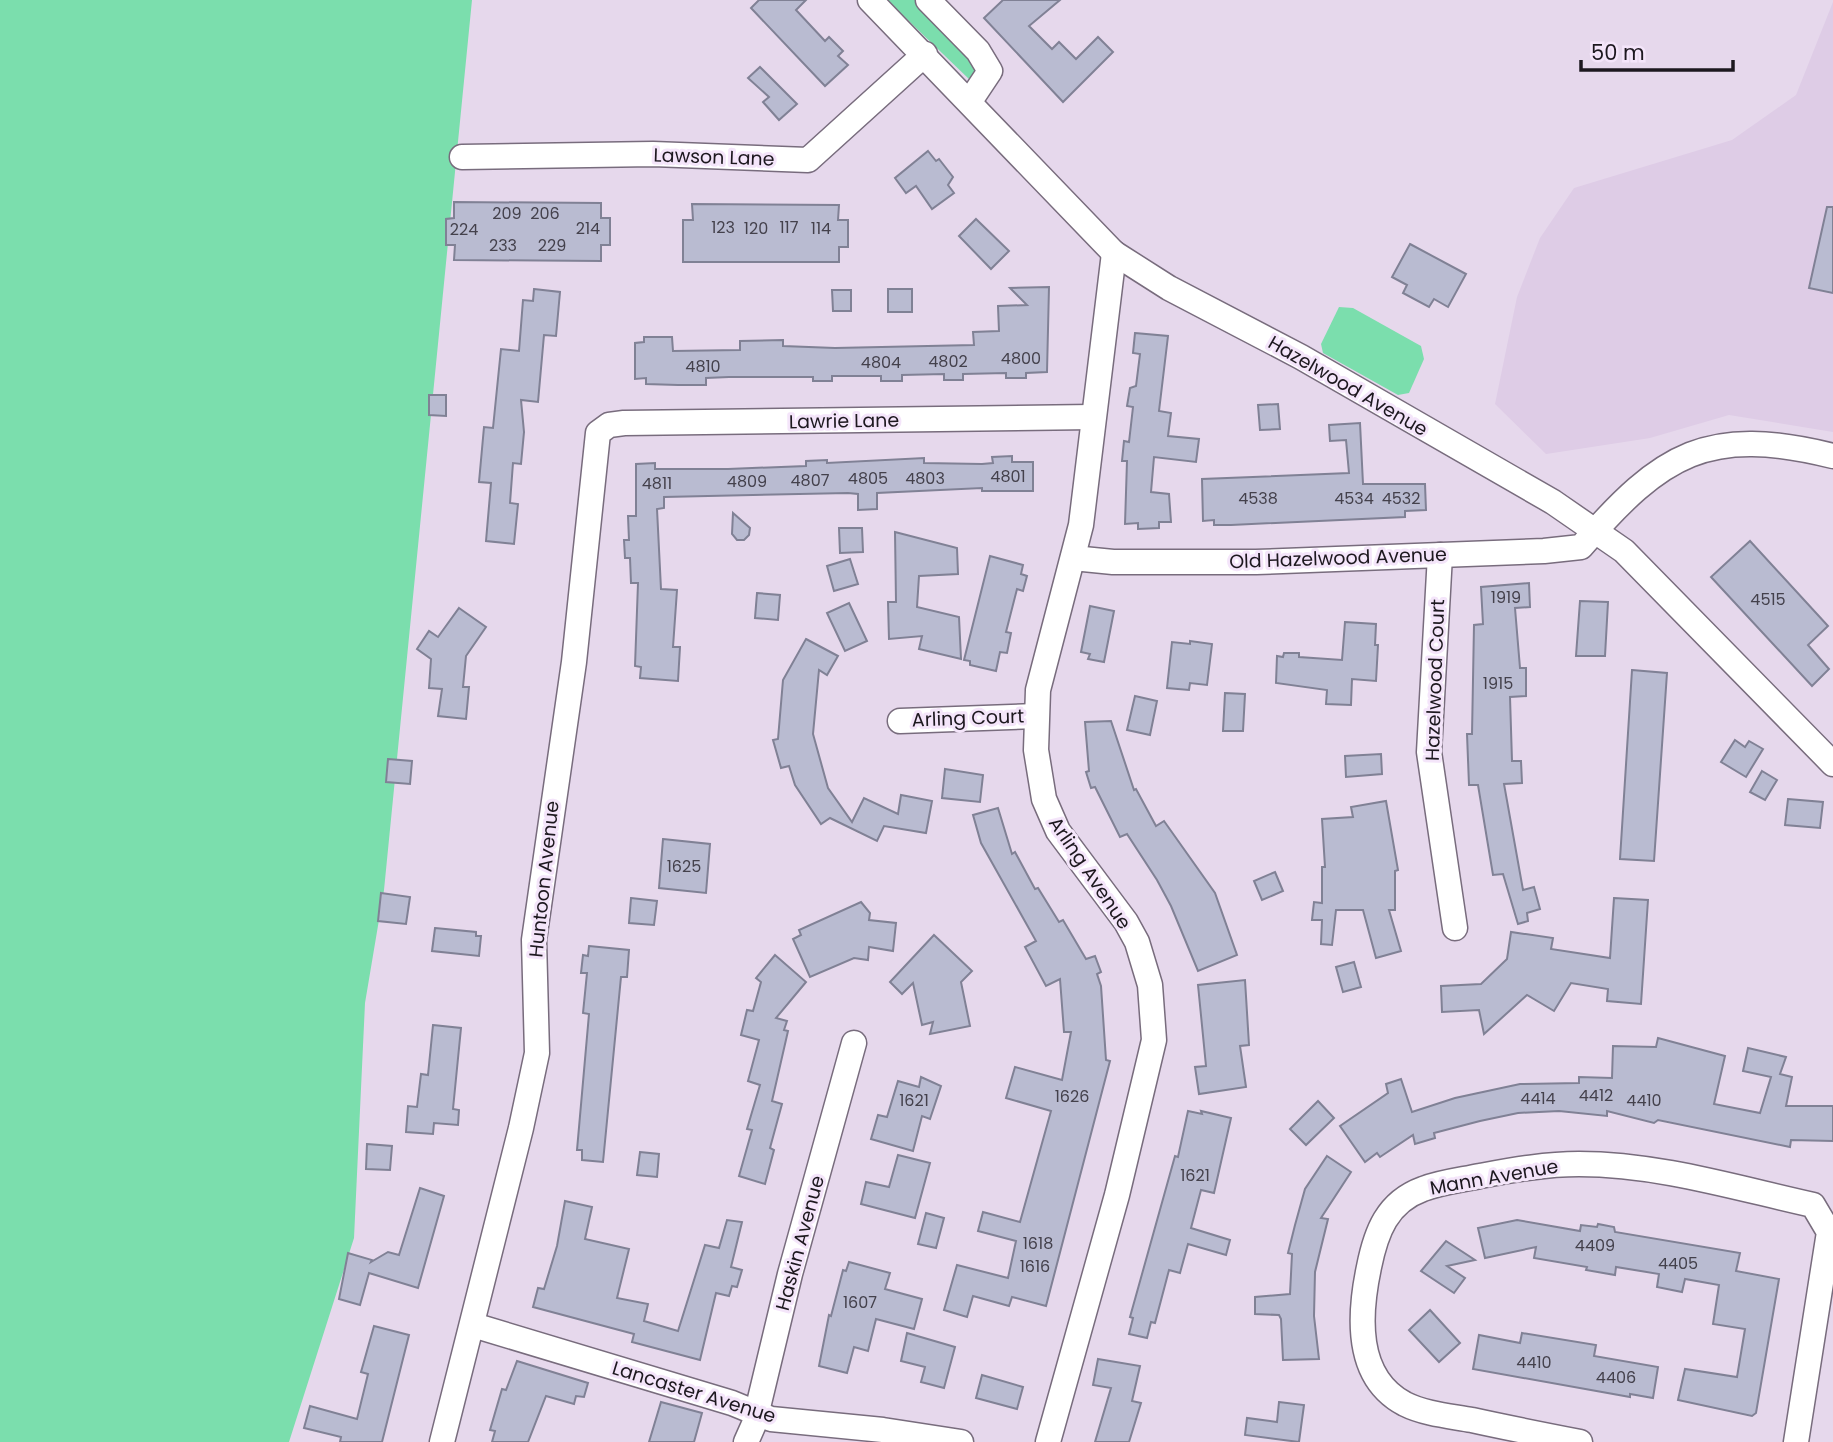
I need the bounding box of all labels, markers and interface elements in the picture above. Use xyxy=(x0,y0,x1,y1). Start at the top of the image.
scale bar xyxy=(1581,28,1733,72)
text: 50 m xyxy=(1591,38,1645,67)
street label: Lawson Lane xyxy=(653,141,775,173)
house number: 209 xyxy=(492,202,522,225)
house number: 206 xyxy=(530,202,560,225)
house number: 123 xyxy=(711,216,735,239)
house number: 117 xyxy=(780,216,799,239)
house number: 214 xyxy=(576,217,600,240)
house number: 120 xyxy=(744,217,768,240)
house number: 114 xyxy=(811,217,831,240)
house number: 224 xyxy=(450,218,478,241)
house number: 233 xyxy=(489,234,517,257)
house number: 229 xyxy=(538,234,566,257)
street label: Hazelwood Avenue xyxy=(1263,329,1433,443)
house number: 4800 xyxy=(1001,347,1041,370)
house number: 4802 xyxy=(928,350,968,373)
house number: 4804 xyxy=(861,351,901,374)
house number: 4810 xyxy=(685,355,721,378)
street label: Lawrie Lane xyxy=(789,407,899,435)
house number: 4801 xyxy=(990,465,1026,488)
house number: 4805 xyxy=(848,467,888,490)
house number: 4803 xyxy=(905,467,945,490)
house number: 4807 xyxy=(791,469,830,492)
house number: 4809 xyxy=(727,470,767,493)
house number: 4811 xyxy=(642,472,672,495)
house number: 4538 xyxy=(1238,487,1278,510)
house number: 4534 xyxy=(1334,487,1374,510)
house number: 4532 xyxy=(1382,487,1420,510)
street label: Old Hazelwood Avenue xyxy=(1229,541,1447,575)
house number: 1919 xyxy=(1491,586,1521,609)
house number: 4515 xyxy=(1750,588,1786,611)
street label: Hazelwood Court xyxy=(1419,599,1451,761)
house number: 1915 xyxy=(1483,672,1513,695)
street label: Arling Court xyxy=(911,703,1025,733)
street label: Huntoon Avenue xyxy=(522,799,566,959)
street label: Arling Avenue xyxy=(1042,811,1138,935)
house number: 1625 xyxy=(667,855,701,878)
house number: 4412 xyxy=(1579,1084,1613,1107)
house number: 1626 xyxy=(1055,1085,1089,1108)
house number: 4414 xyxy=(1520,1087,1556,1110)
house number: 1621 xyxy=(899,1089,929,1112)
house number: 4410 xyxy=(1626,1089,1662,1112)
street label: Mann Avenue xyxy=(1428,1152,1560,1202)
house number: 1621 xyxy=(1180,1164,1210,1187)
street label: Haskin Avenue xyxy=(769,1172,831,1314)
house number: 1618 xyxy=(1023,1232,1053,1255)
house number: 4409 xyxy=(1575,1234,1615,1257)
house number: 4405 xyxy=(1658,1252,1698,1275)
house number: 1616 xyxy=(1020,1255,1050,1278)
house number: 1607 xyxy=(843,1291,877,1314)
house number: 4410 xyxy=(1516,1351,1552,1374)
street label: Lancaster Avenue xyxy=(609,1354,779,1430)
house number: 4406 xyxy=(1596,1366,1636,1389)

